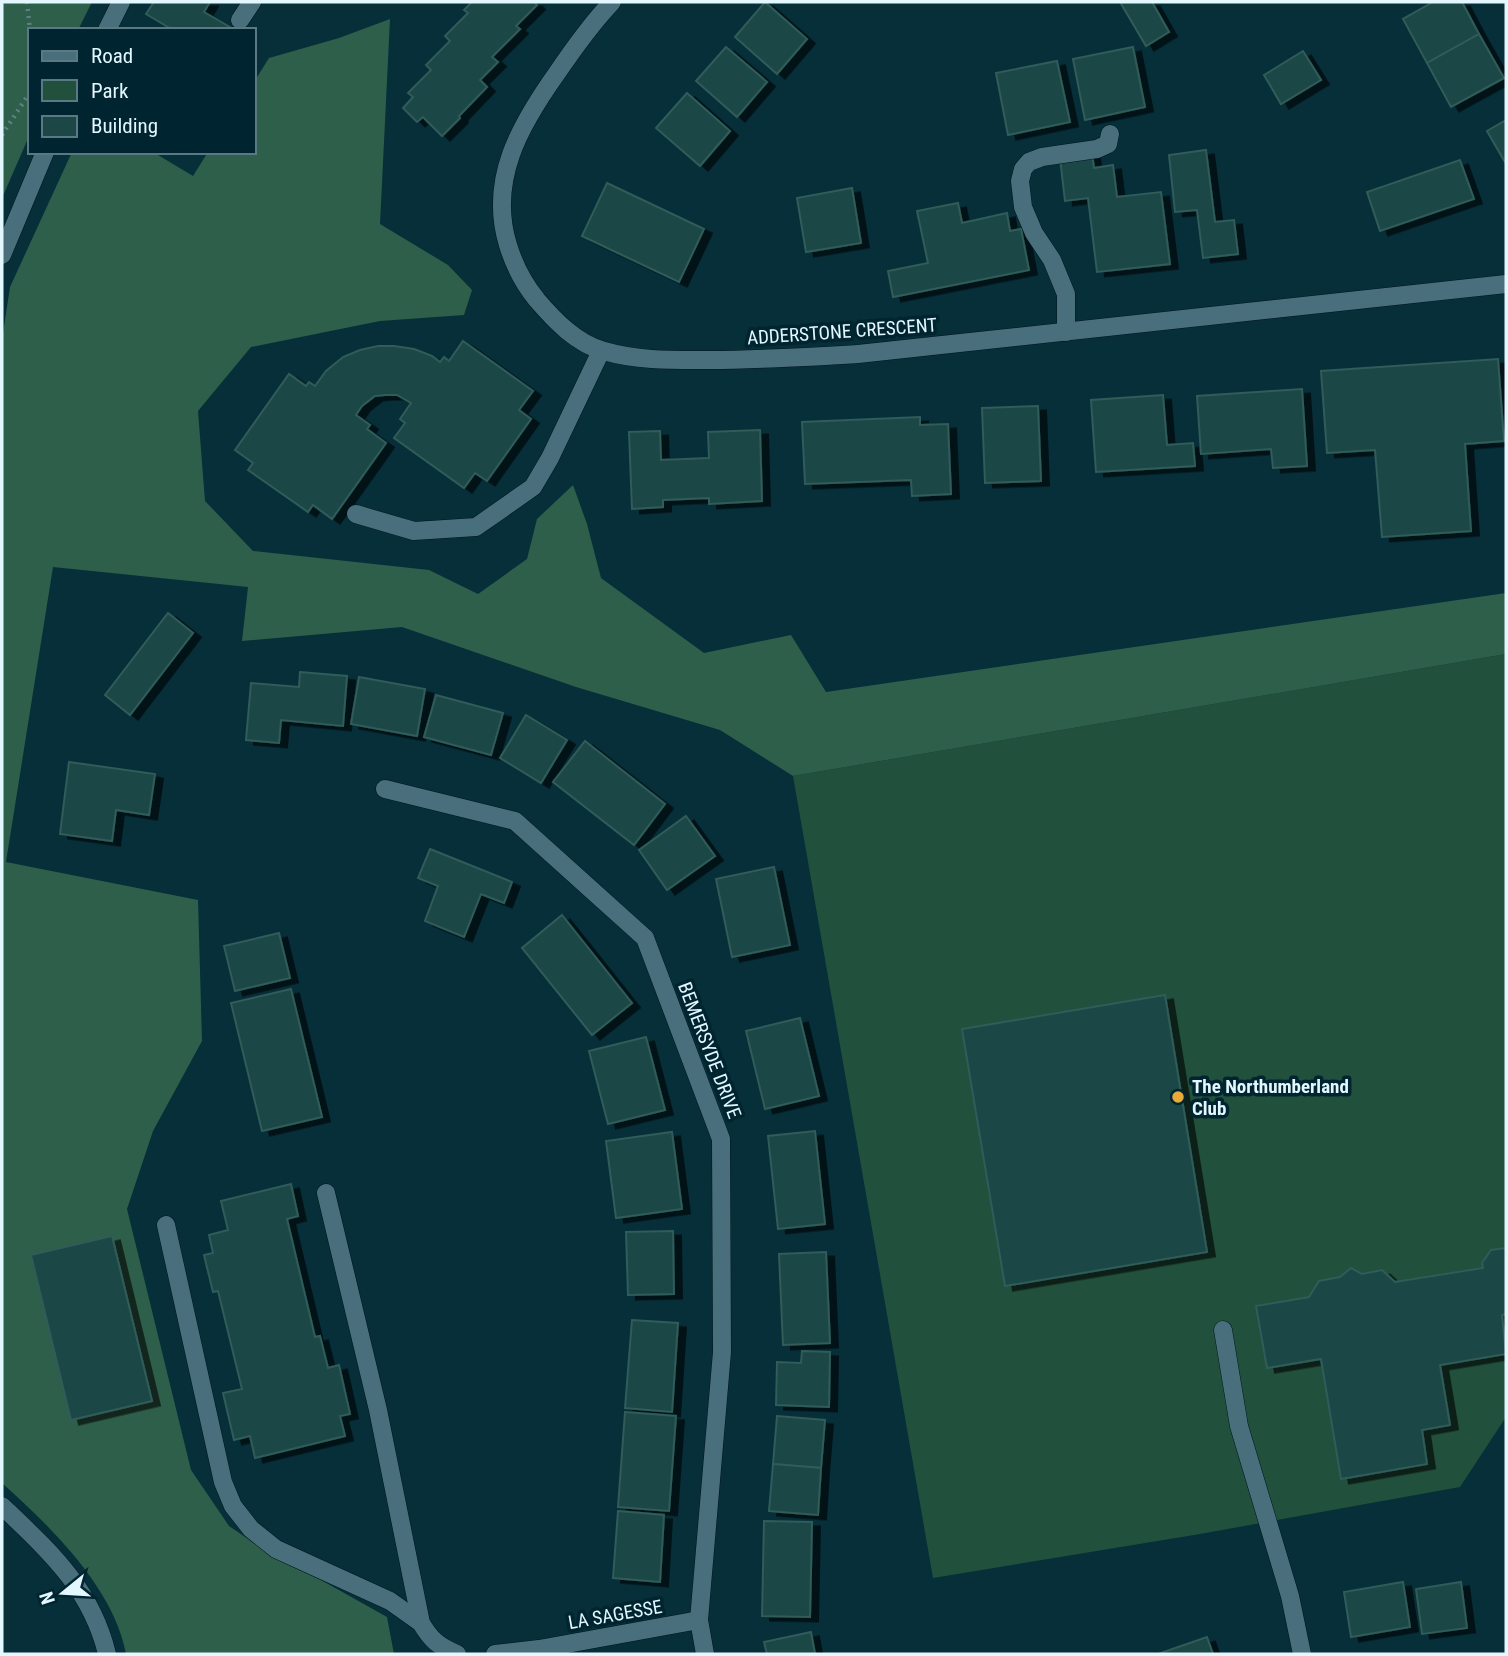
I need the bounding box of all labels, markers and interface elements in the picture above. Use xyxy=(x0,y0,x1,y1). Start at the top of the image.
legend xyxy=(28,28,256,154)
text: Road xyxy=(91,44,133,68)
text: Park xyxy=(91,79,129,103)
text: Building xyxy=(91,114,158,138)
street label: ADDERSTONE CRESCENT xyxy=(746,313,938,350)
street label: BEMERSYDE DRIVE xyxy=(673,979,746,1121)
place label: The Northumberland Club xyxy=(1192,1075,1349,1120)
marker: The Northumberland Club xyxy=(1170,1089,1186,1105)
north arrow xyxy=(28,1558,98,1628)
text: N xyxy=(35,1589,60,1607)
street label: LA SAGESSE xyxy=(566,1595,664,1634)

